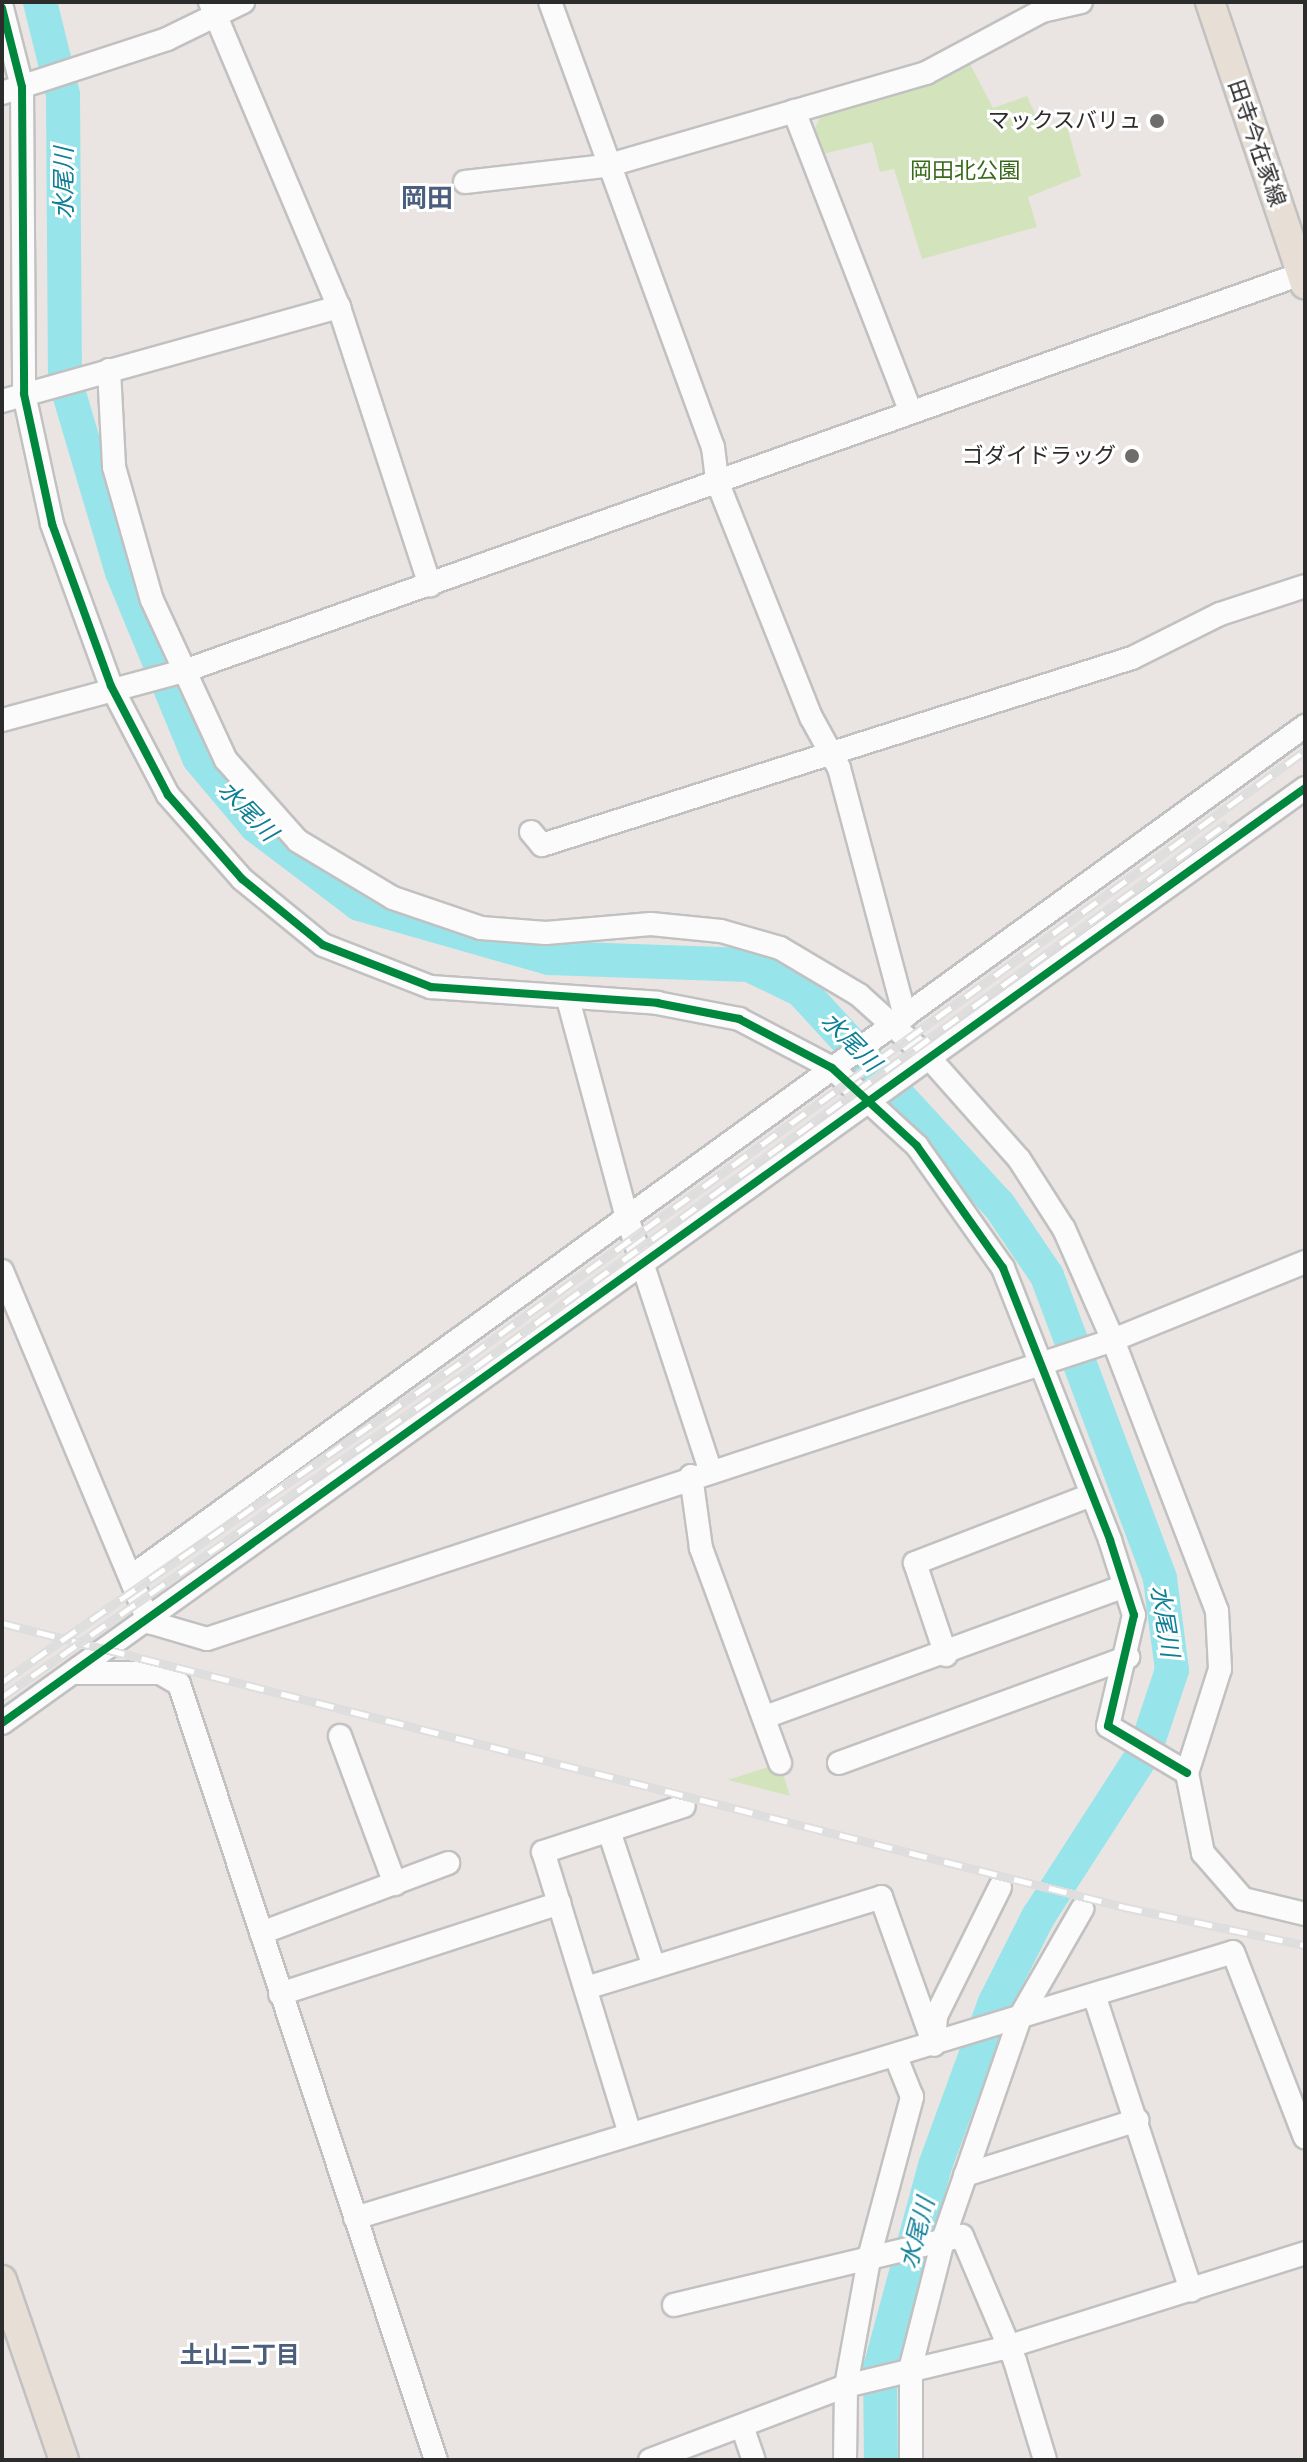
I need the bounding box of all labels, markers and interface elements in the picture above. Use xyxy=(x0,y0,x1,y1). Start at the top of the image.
street label: 田寺今在家線 xyxy=(1223,76,1291,210)
place label: マックスバリュ xyxy=(987,108,1141,134)
marker: マックスバリュ xyxy=(1148,112,1166,130)
water label: 水尾川 xyxy=(50,147,78,219)
park label: 岡田北公園 xyxy=(910,158,1020,184)
district label: 岡田 xyxy=(401,182,453,214)
place label: ゴダイドラッグ xyxy=(962,443,1116,469)
marker: ゴダイドラッグ xyxy=(1123,447,1141,465)
water label: 水尾川 xyxy=(213,775,283,847)
water label: 水尾川 xyxy=(815,1006,887,1078)
water label: 水尾川 xyxy=(1145,1583,1185,1659)
water label: 水尾川 xyxy=(894,2194,940,2272)
district label: 土山二丁目 xyxy=(180,2341,300,2369)

